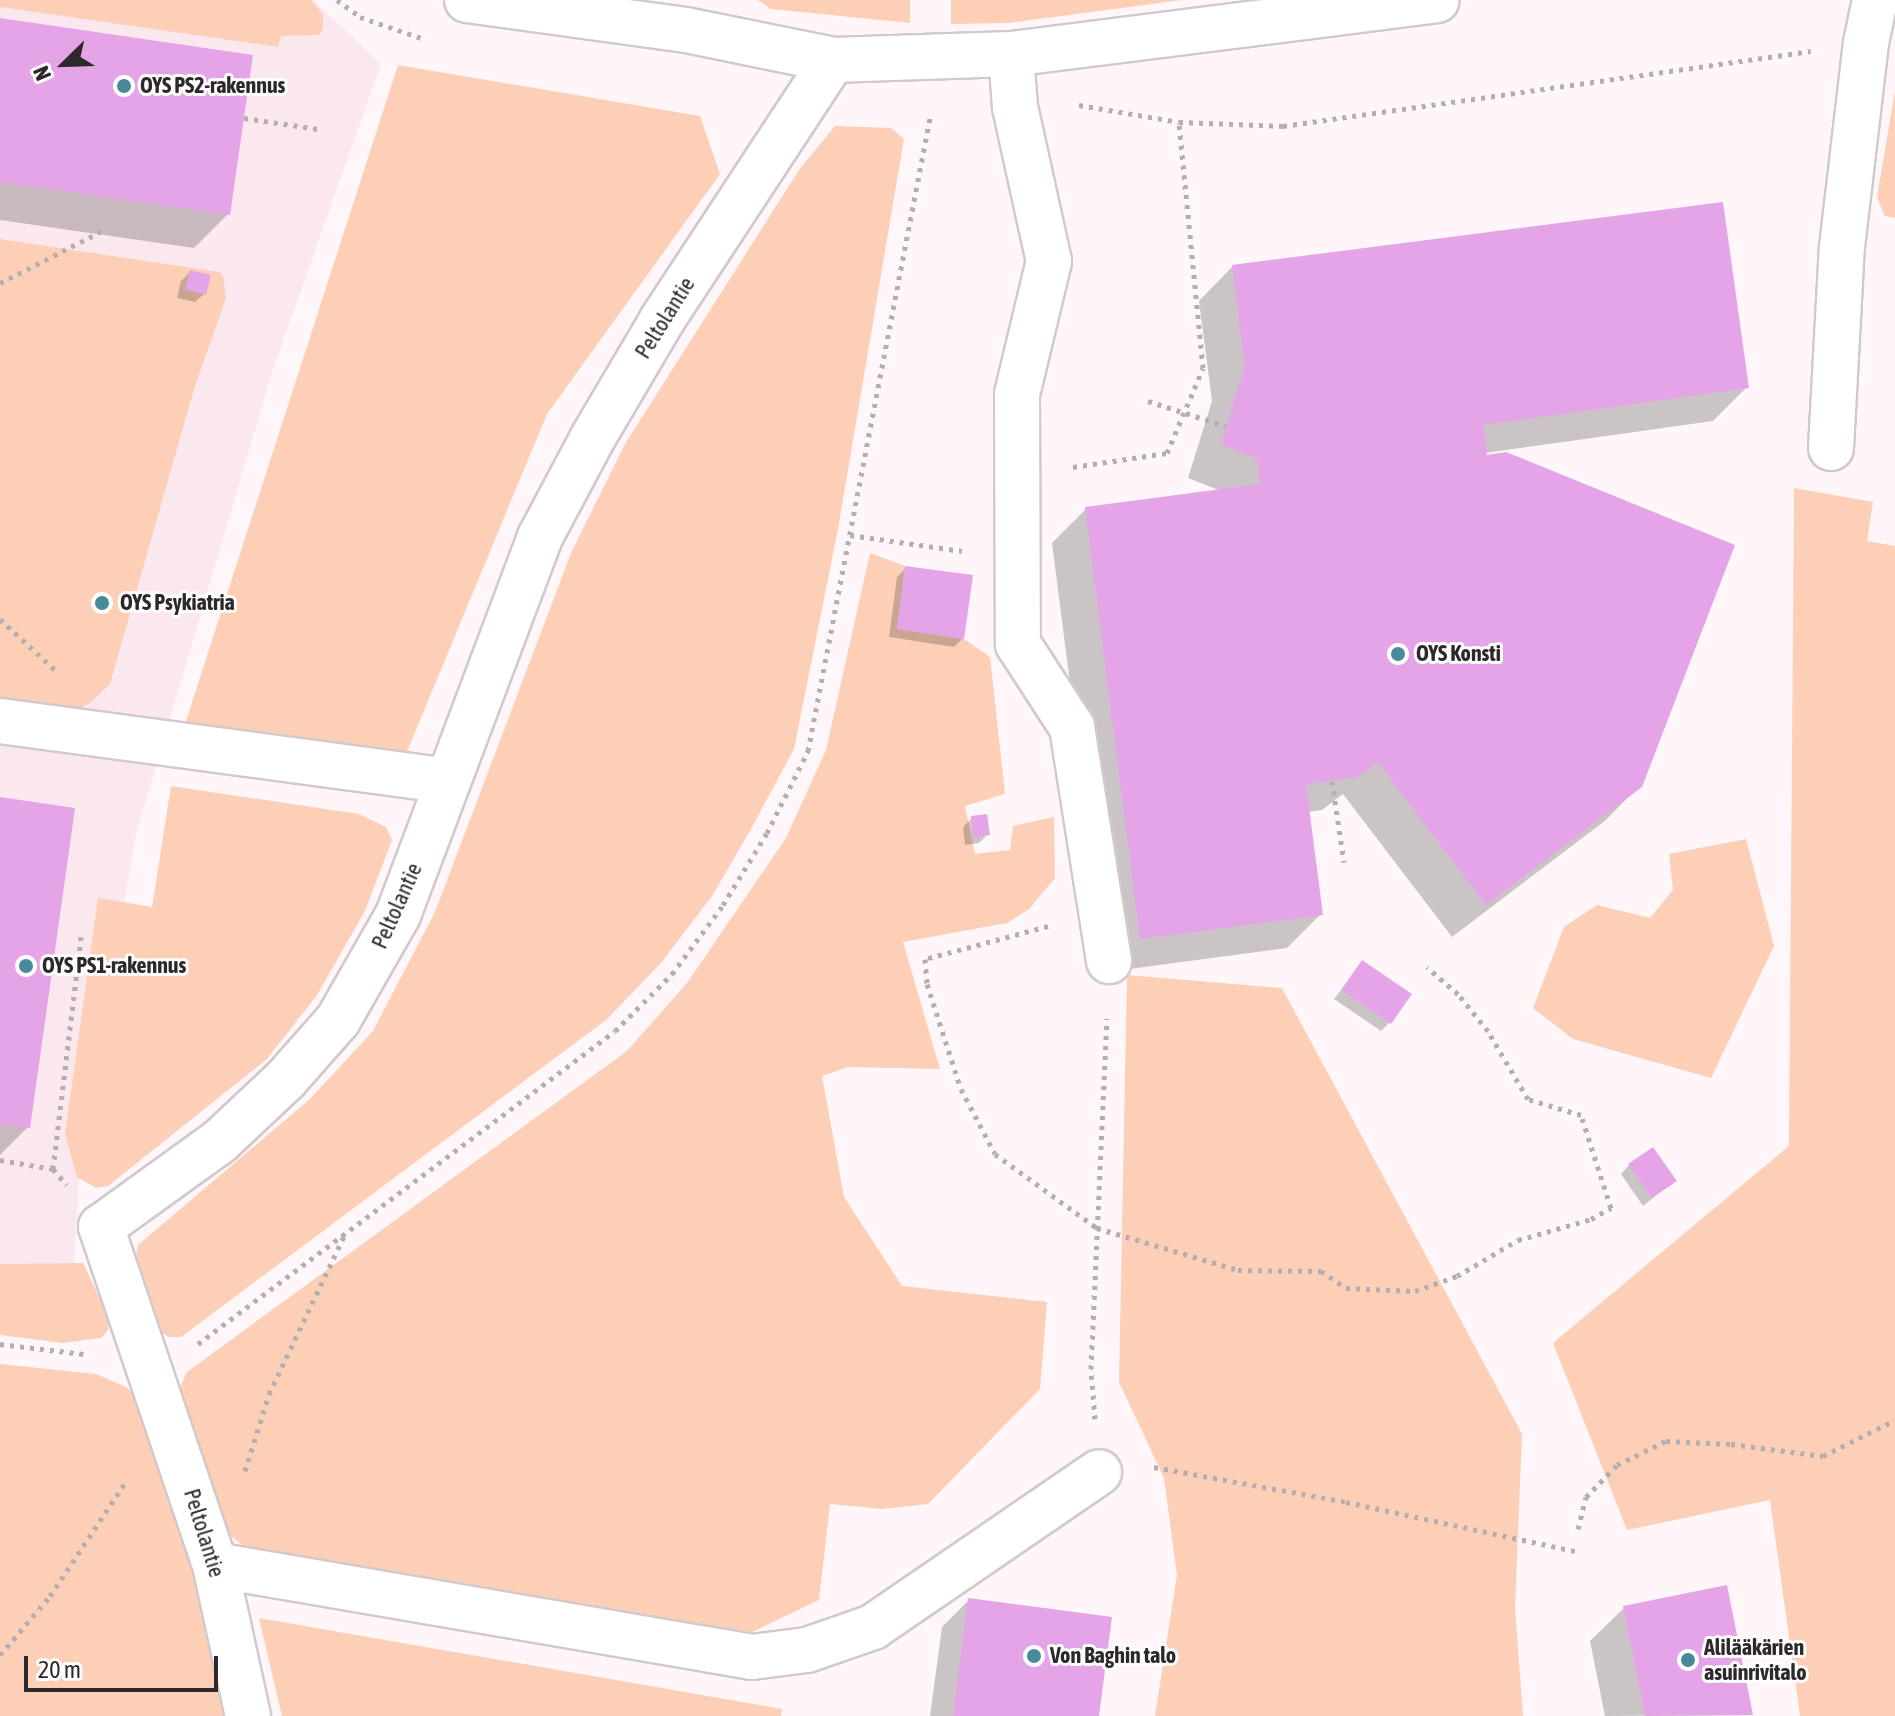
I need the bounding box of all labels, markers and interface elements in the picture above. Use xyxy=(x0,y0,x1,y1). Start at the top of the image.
north arrow xyxy=(24,24,104,104)
text: N xyxy=(27,62,56,84)
place label: OYS PS2-rakennus xyxy=(140,73,285,99)
marker: OYS PS2-rakennus xyxy=(115,77,133,95)
street label: Peltolantie xyxy=(630,272,700,364)
place label: OYS Psykiatria xyxy=(120,590,235,616)
marker: OYS Psykiatria xyxy=(91,592,113,614)
place label: OYS Konsti xyxy=(1416,641,1501,667)
marker: OYS Konsti xyxy=(1387,643,1409,665)
street label: Peltolantie xyxy=(366,859,428,953)
place label: OYS PS1-rakennus xyxy=(42,953,186,979)
marker: OYS PS1-rakennus xyxy=(17,957,35,975)
street label: Peltolantie xyxy=(178,1486,230,1580)
place label: Alilääkärien asuinrivitalo xyxy=(1704,1634,1807,1686)
scale bar xyxy=(28,1640,222,1690)
place label: Von Baghin talo xyxy=(1050,1643,1176,1669)
marker: Von Baghin talo xyxy=(1025,1647,1043,1665)
marker: Alilääkärien asuinrivitalo xyxy=(1679,1651,1697,1669)
text: 20 m xyxy=(38,1656,81,1683)

